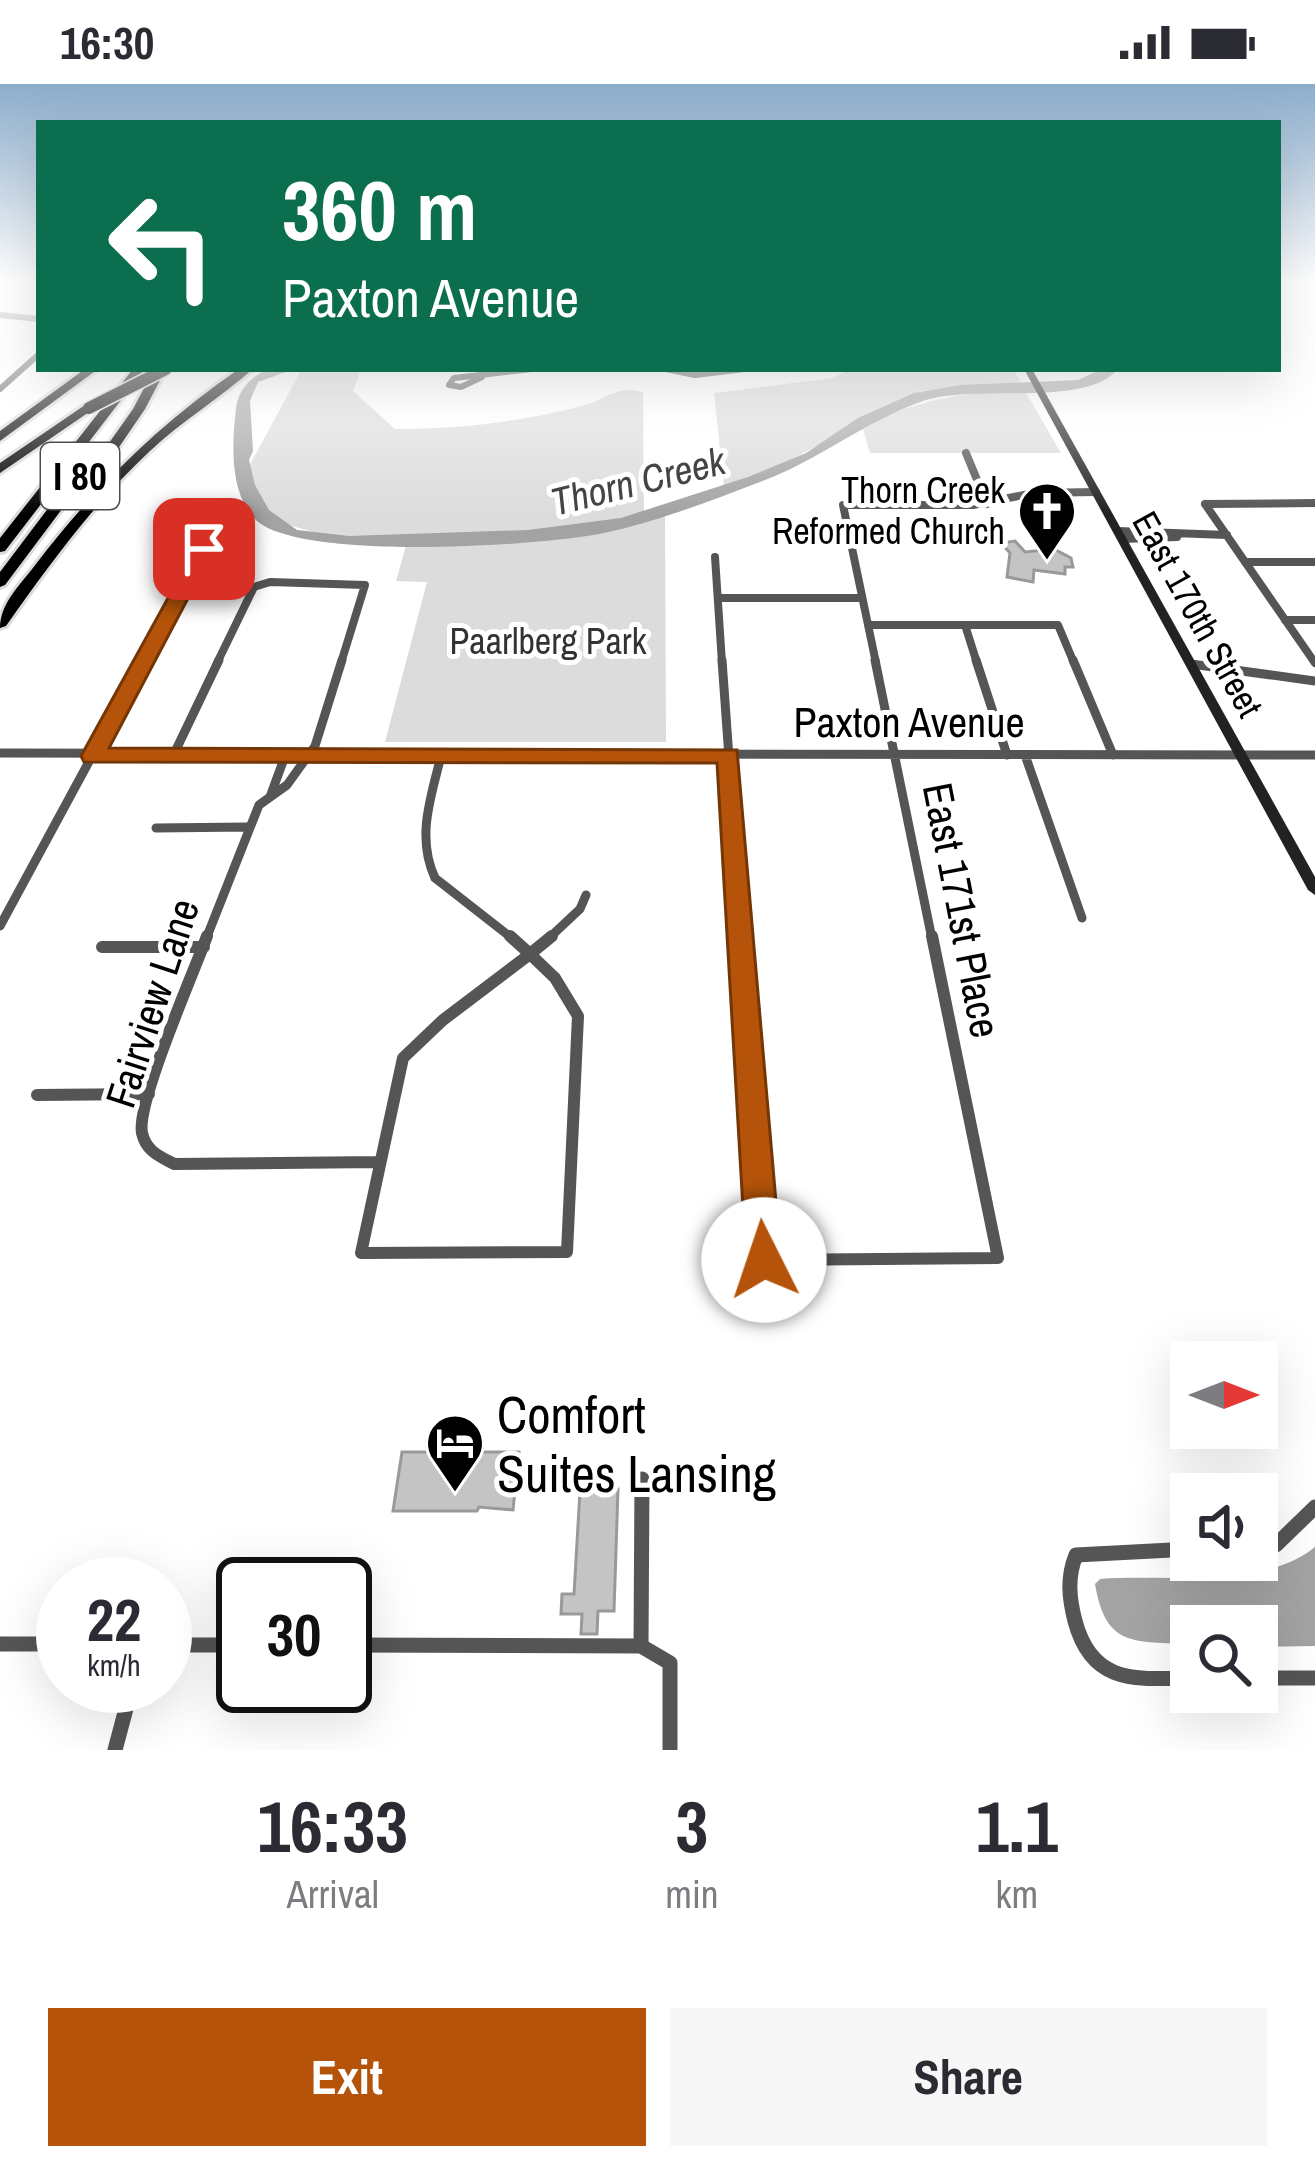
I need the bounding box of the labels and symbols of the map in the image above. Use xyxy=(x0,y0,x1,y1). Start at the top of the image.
water label: Thorn Creek xyxy=(545,434,731,528)
road number: I 80 xyxy=(41,443,119,509)
place label: Thorn Creek Reformed Church xyxy=(772,466,1005,555)
church icon: Thorn Creek Reformed Church xyxy=(1016,480,1078,562)
pin xyxy=(153,498,255,600)
street label: East 170th Street xyxy=(1122,503,1274,725)
park label: Paarlberg Park xyxy=(450,617,647,665)
street label: Paxton Avenue xyxy=(793,694,1025,750)
street label: East 171st Place xyxy=(910,778,1014,1042)
street label: Fairview Lane xyxy=(92,891,212,1115)
position arrow xyxy=(701,1197,827,1323)
north arrow xyxy=(1170,1341,1278,1449)
place label: Comfort Suites Lansing xyxy=(497,1380,776,1508)
hotel icon: Comfort Suites Lansing xyxy=(424,1412,486,1494)
speed limit sign: 30 xyxy=(216,1557,372,1713)

